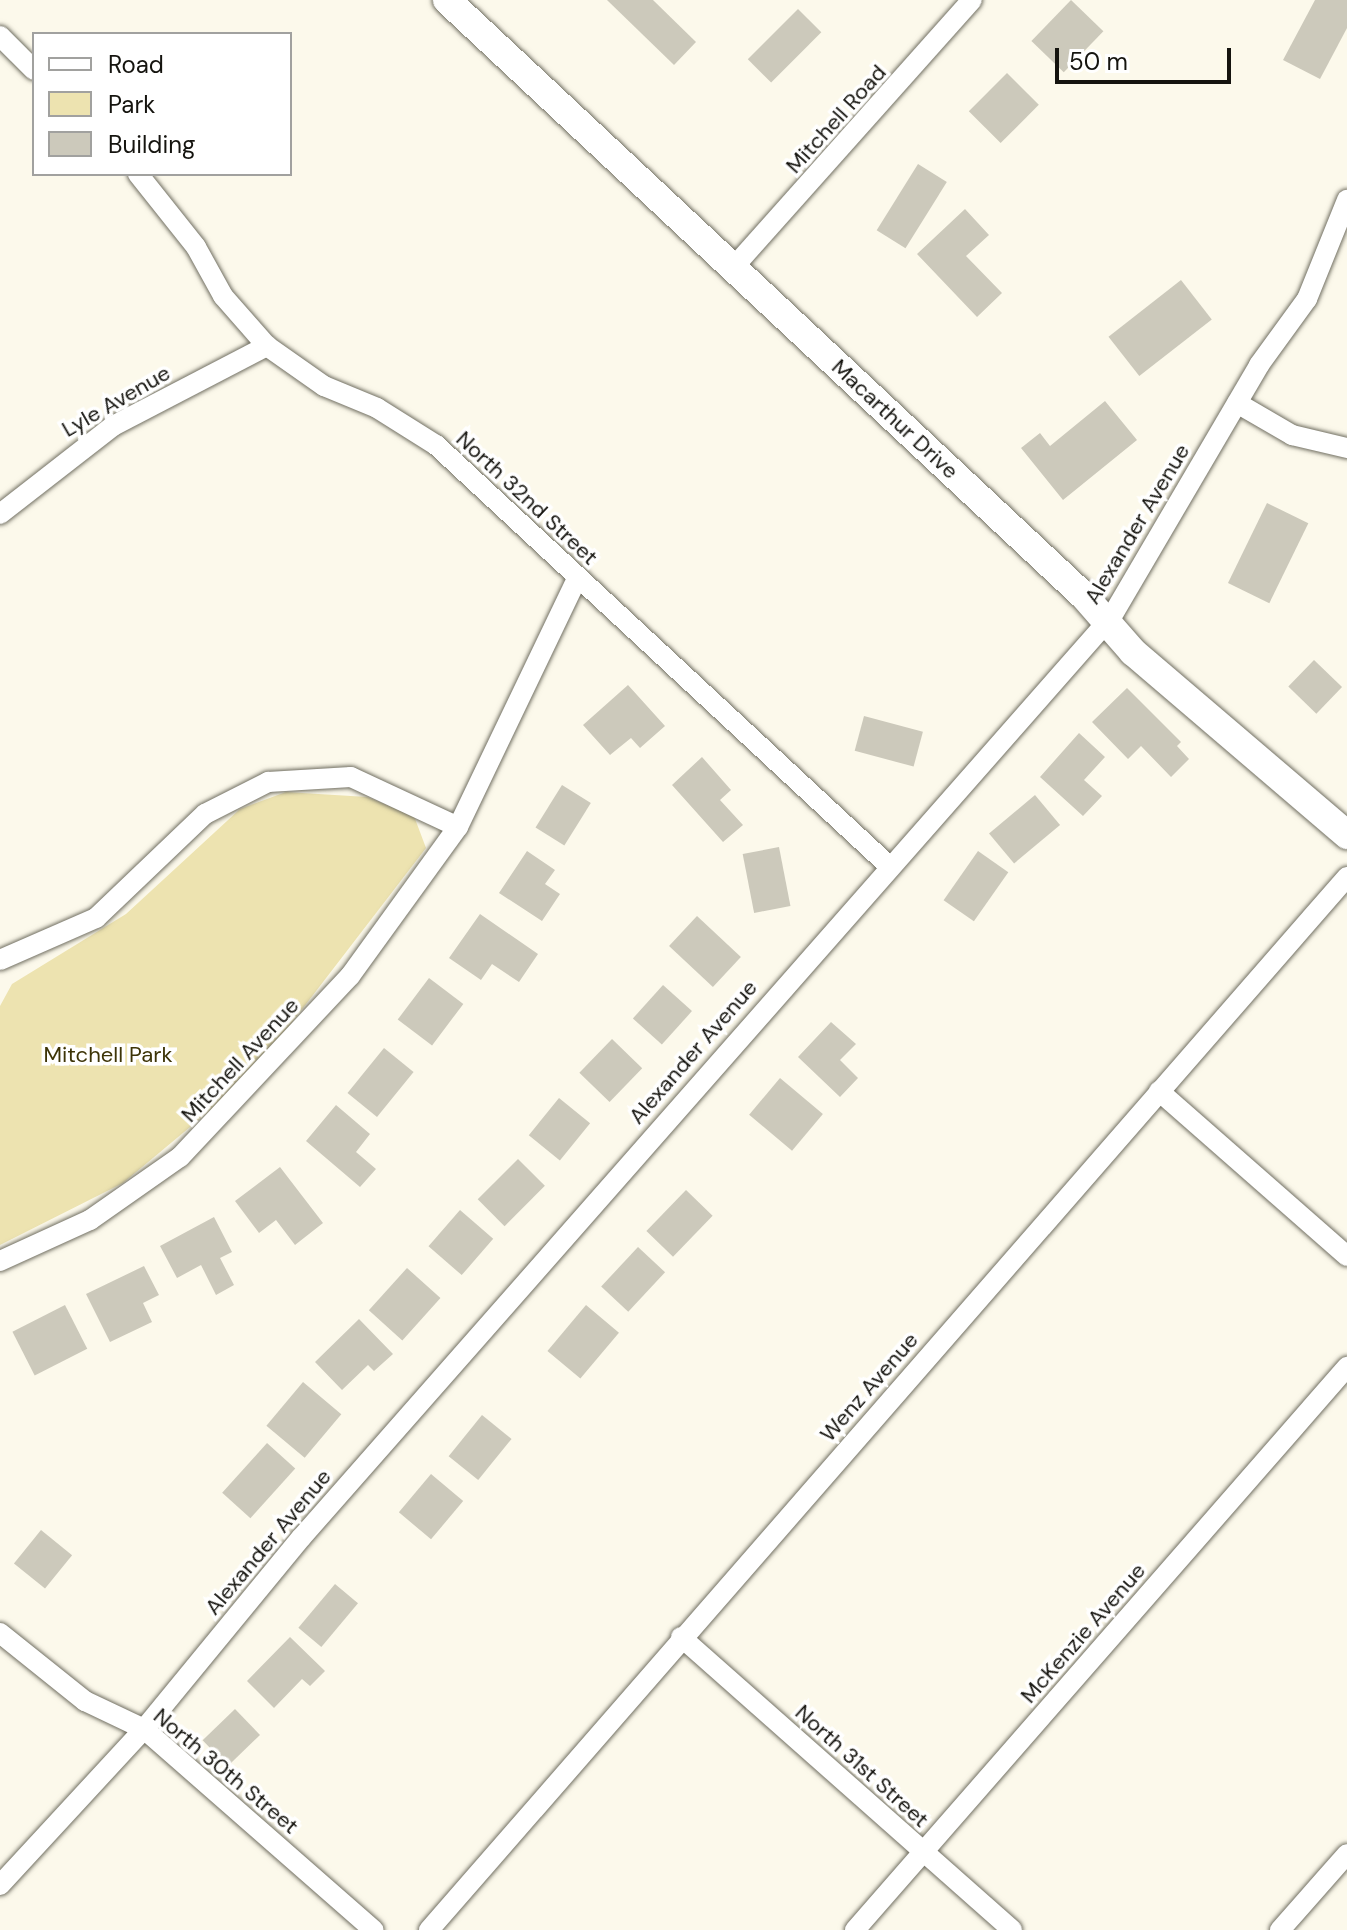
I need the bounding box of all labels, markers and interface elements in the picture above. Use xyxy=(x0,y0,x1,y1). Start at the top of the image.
legend xyxy=(32,32,292,176)
scale bar xyxy=(1059,32,1235,82)
text: 50 m xyxy=(1069,46,1128,77)
text: Road xyxy=(108,49,164,80)
street label: Mitchell Road xyxy=(780,59,892,179)
text: Park xyxy=(108,89,155,120)
text: Building xyxy=(108,129,195,160)
street label: Macarthur Drive xyxy=(826,354,964,484)
street label: Lyle Avenue xyxy=(57,359,175,443)
street label: North 32nd Street xyxy=(451,426,603,570)
street label: Alexander Avenue xyxy=(1079,439,1195,609)
street label: Alexander Avenue xyxy=(623,975,763,1129)
street label: Mitchell Avenue xyxy=(176,992,304,1128)
park label: Mitchell Park xyxy=(44,1042,172,1068)
street label: Wenz Avenue xyxy=(814,1327,924,1447)
street label: Alexander Avenue xyxy=(199,1464,337,1620)
street label: McKenzie Avenue xyxy=(1015,1558,1151,1708)
street label: North 31st Street xyxy=(790,1699,934,1833)
street label: North 30th Street xyxy=(148,1703,304,1839)

